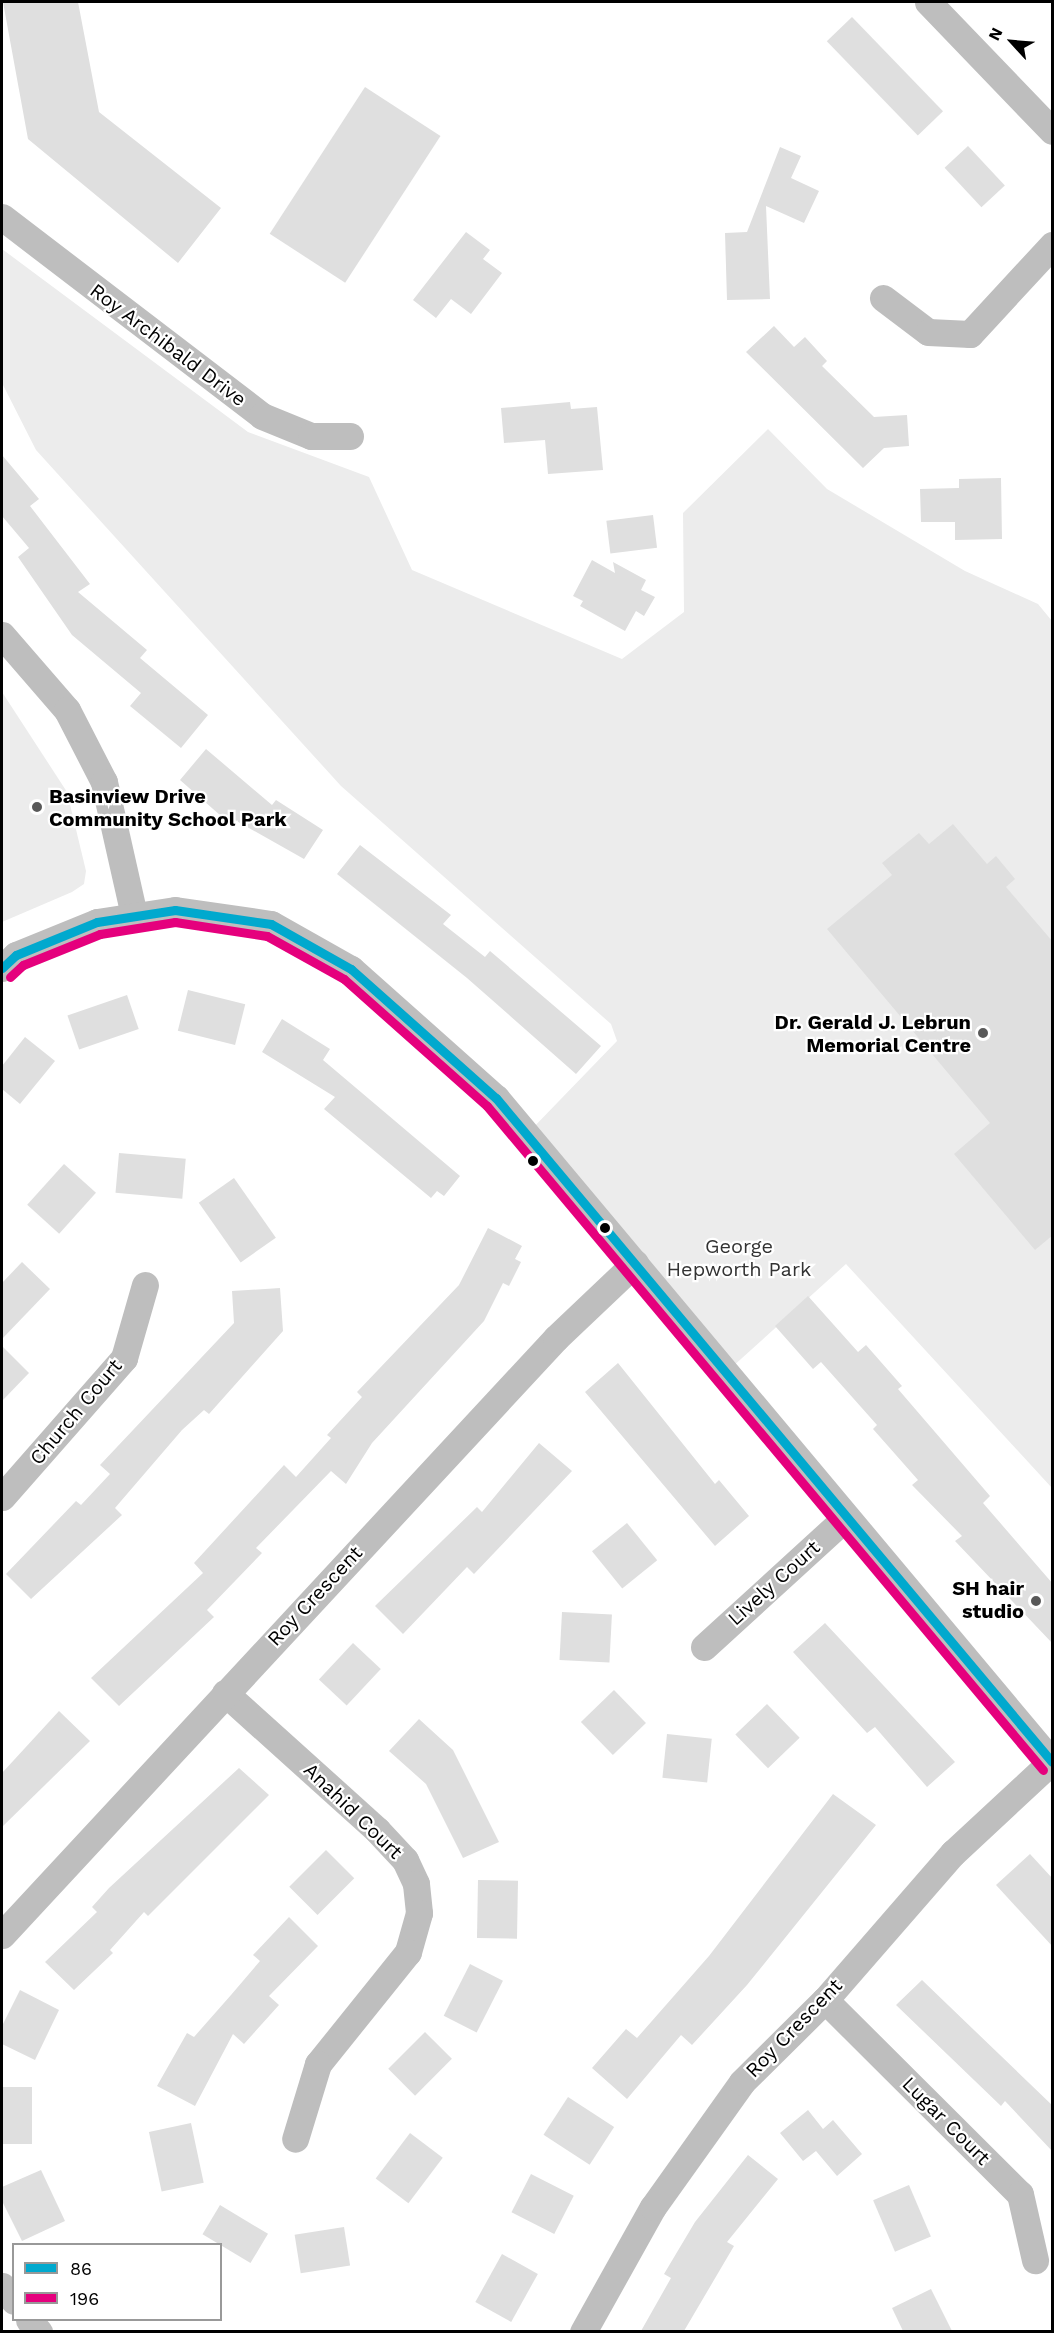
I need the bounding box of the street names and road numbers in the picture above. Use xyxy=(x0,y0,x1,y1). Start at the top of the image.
street label: Roy Archibald Drive xyxy=(85,278,251,412)
street label: Church Court xyxy=(25,1354,127,1470)
street label: Lively Court xyxy=(723,1535,825,1631)
street label: Roy Crescent xyxy=(262,1541,368,1651)
street label: Anahid Court xyxy=(299,1758,407,1864)
street label: Roy Crescent xyxy=(741,1973,847,2083)
street label: Lugar Court xyxy=(897,2072,995,2170)

